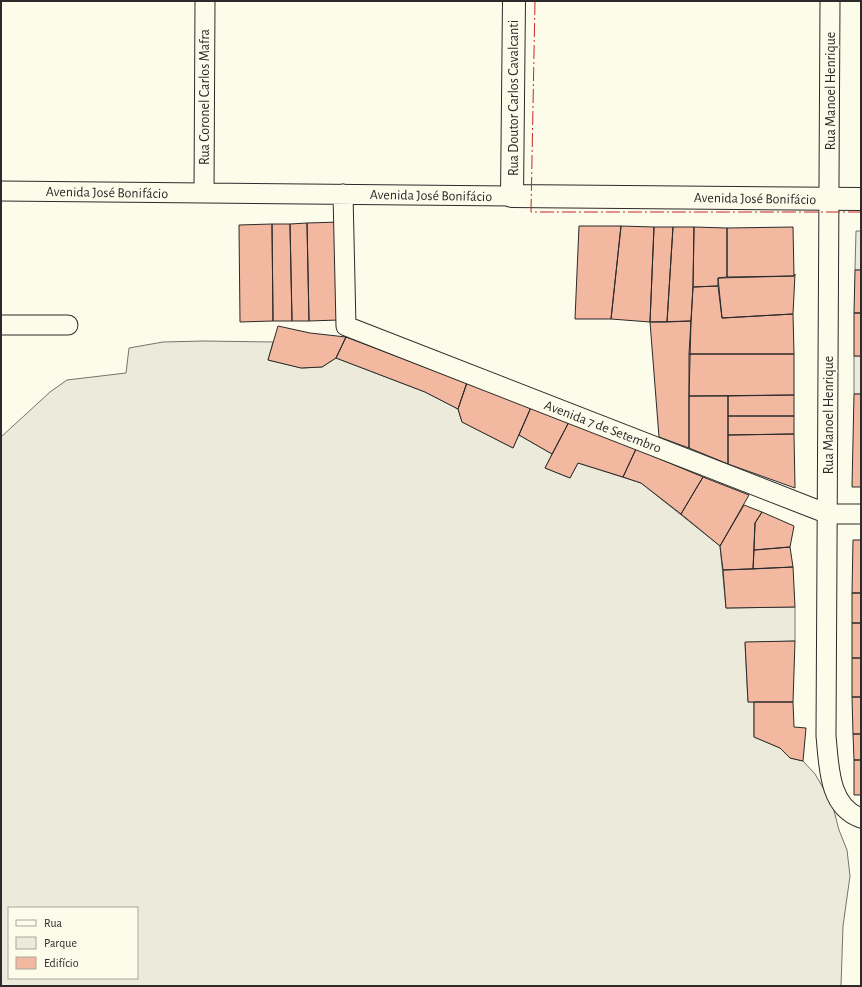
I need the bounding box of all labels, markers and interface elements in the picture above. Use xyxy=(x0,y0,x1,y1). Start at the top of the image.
street label: Rua Doutor Carlos Cavalcanti xyxy=(507,20,521,176)
street label: Rua Coronel Carlos Mafra xyxy=(198,28,212,165)
street label: Rua Manoel Henrique xyxy=(824,32,838,150)
street label: Avenida José Bonifácio xyxy=(46,185,168,201)
street label: Avenida José Bonifácio xyxy=(370,188,492,204)
street label: Avenida José Bonifácio xyxy=(694,191,816,207)
street label: Rua Manoel Henrique xyxy=(822,356,836,474)
street label: Avenida 7 de Setembro xyxy=(542,398,663,456)
legend xyxy=(8,907,138,979)
text: Rua xyxy=(44,917,63,929)
text: Parque xyxy=(44,937,77,949)
text: Edifício xyxy=(44,957,79,969)

